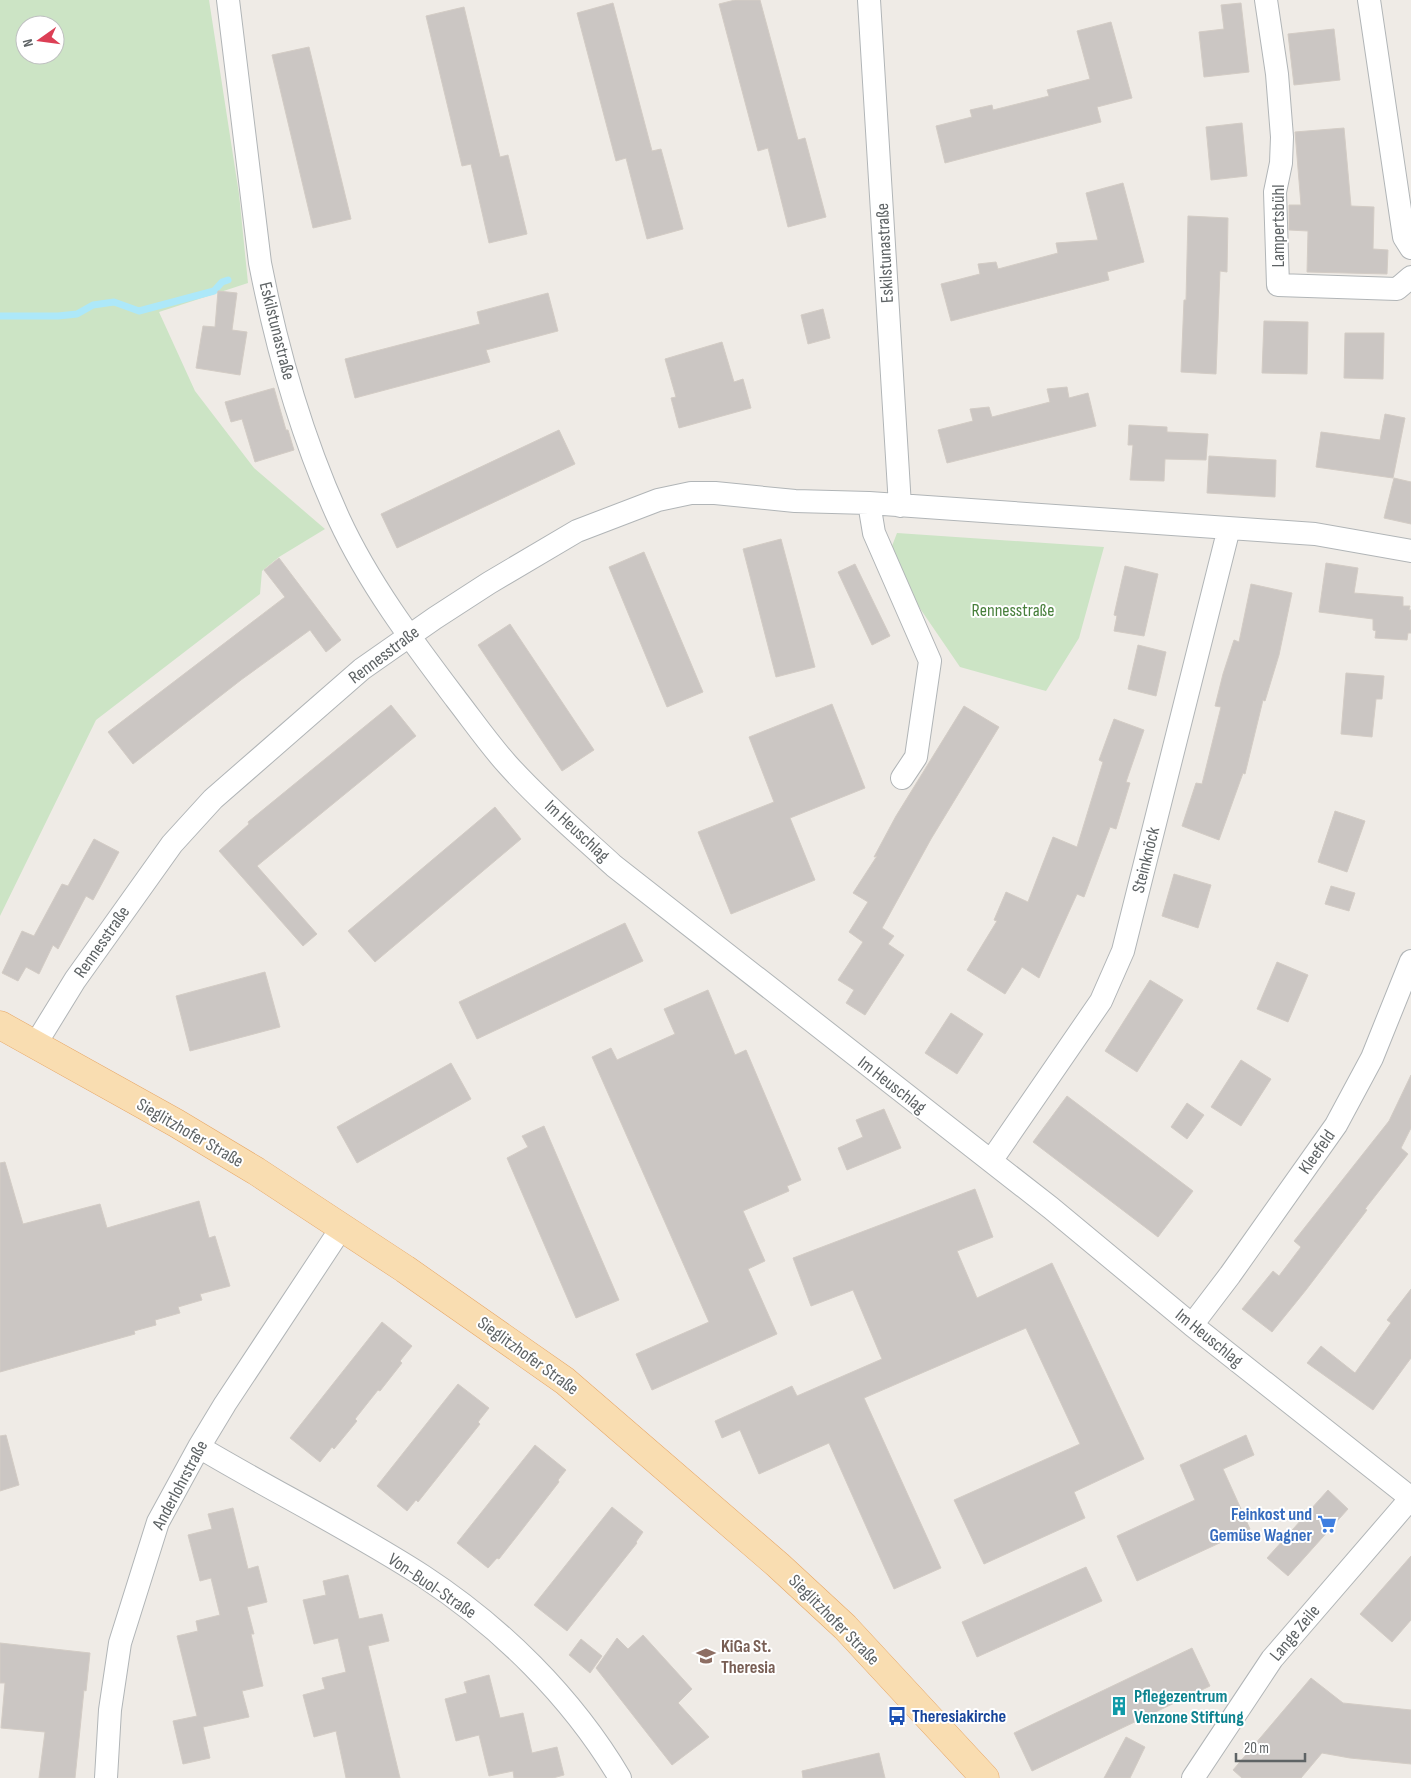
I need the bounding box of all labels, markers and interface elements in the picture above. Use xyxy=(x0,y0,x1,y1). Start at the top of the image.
north arrow xyxy=(15,15,65,65)
text: N xyxy=(19,37,37,49)
street label: Lampertsbühl xyxy=(1268,184,1289,268)
street label: Eskilstunastraße xyxy=(872,202,898,304)
street label: Eskilstunastraße xyxy=(255,280,299,382)
park label: Rennesstraße xyxy=(972,600,1054,621)
street label: Rennesstraße xyxy=(345,622,423,688)
street label: Im Heuschlag xyxy=(540,796,614,866)
street label: Steinknöck xyxy=(1128,825,1164,895)
street label: Rennesstraße xyxy=(70,902,134,982)
street label: Im Heuschlag xyxy=(854,1052,930,1118)
street label: Sieglitzhofer Straße xyxy=(133,1094,247,1172)
street label: Kleefeld xyxy=(1294,1126,1340,1178)
street label: Im Heuschlag xyxy=(1171,1304,1247,1372)
street label: Sieglitzhofer Straße xyxy=(473,1312,583,1400)
street label: Anderlohrstraße xyxy=(147,1437,212,1534)
place label: Feinkost und Gemüse Wagner xyxy=(1209,1504,1312,1546)
supermarket icon: Feinkost und Gemüse Wagner xyxy=(1316,1513,1338,1535)
street label: Von-Buol-Straße xyxy=(384,1549,480,1623)
street label: Sieglitzhofer Straße xyxy=(784,1570,884,1670)
street label: Lange Zeile xyxy=(1265,1601,1325,1665)
place label: KiGa St. Theresia xyxy=(721,1636,775,1678)
school or university icon: KiGa St. Theresia xyxy=(695,1645,717,1667)
place label: Pflegezentrum Venzone Stiftung xyxy=(1134,1686,1244,1728)
building icon: Pflegezentrum Venzone Stiftung xyxy=(1108,1695,1130,1717)
bus stop icon: Theresiakirche xyxy=(886,1705,908,1727)
place label: Theresiakirche xyxy=(912,1706,1006,1727)
scale bar xyxy=(1236,1730,1305,1762)
text: 20 m xyxy=(1244,1739,1269,1758)

